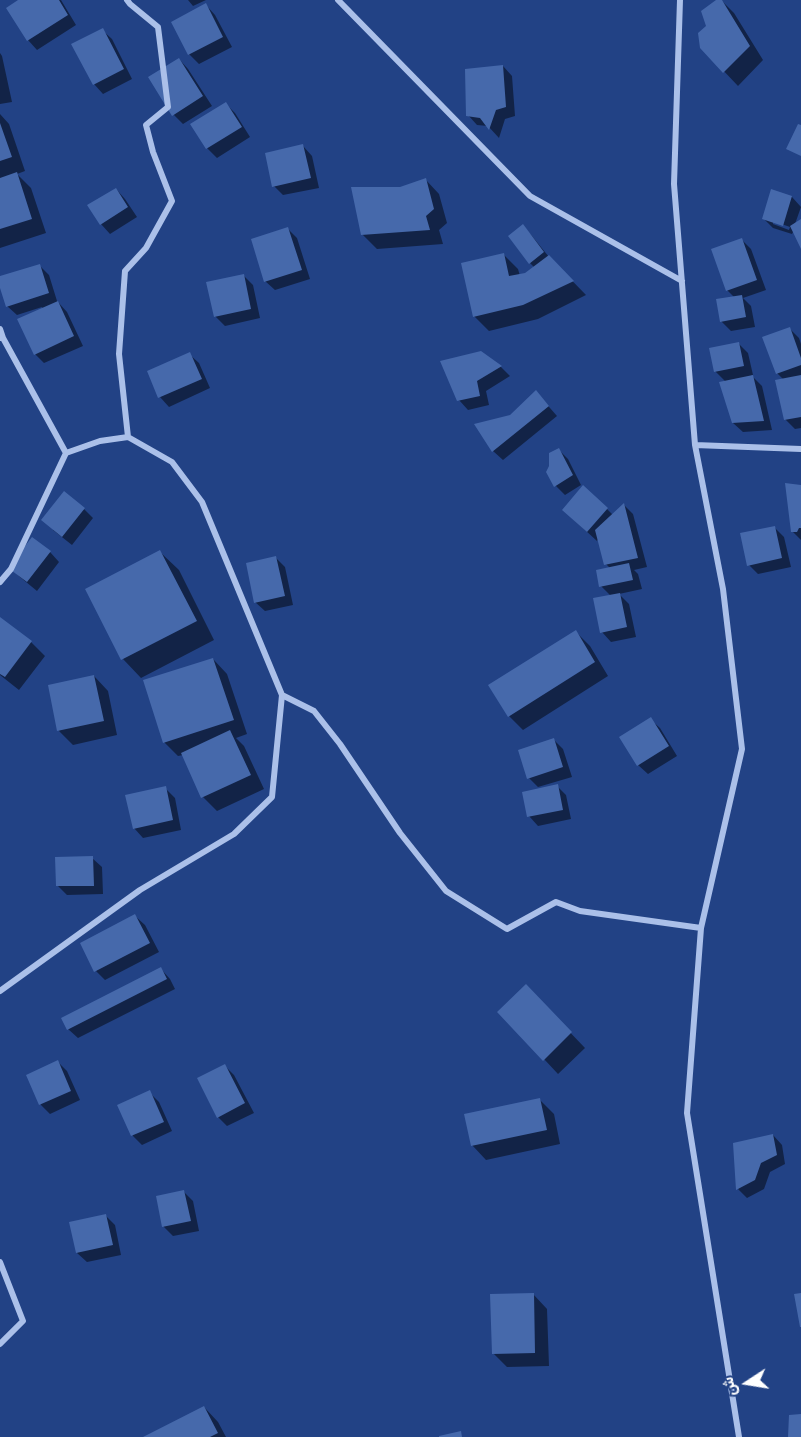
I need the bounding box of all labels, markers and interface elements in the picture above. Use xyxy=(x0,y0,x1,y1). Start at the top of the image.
north arrow xyxy=(717,1353,777,1413)
text: ش xyxy=(717,1375,742,1398)

